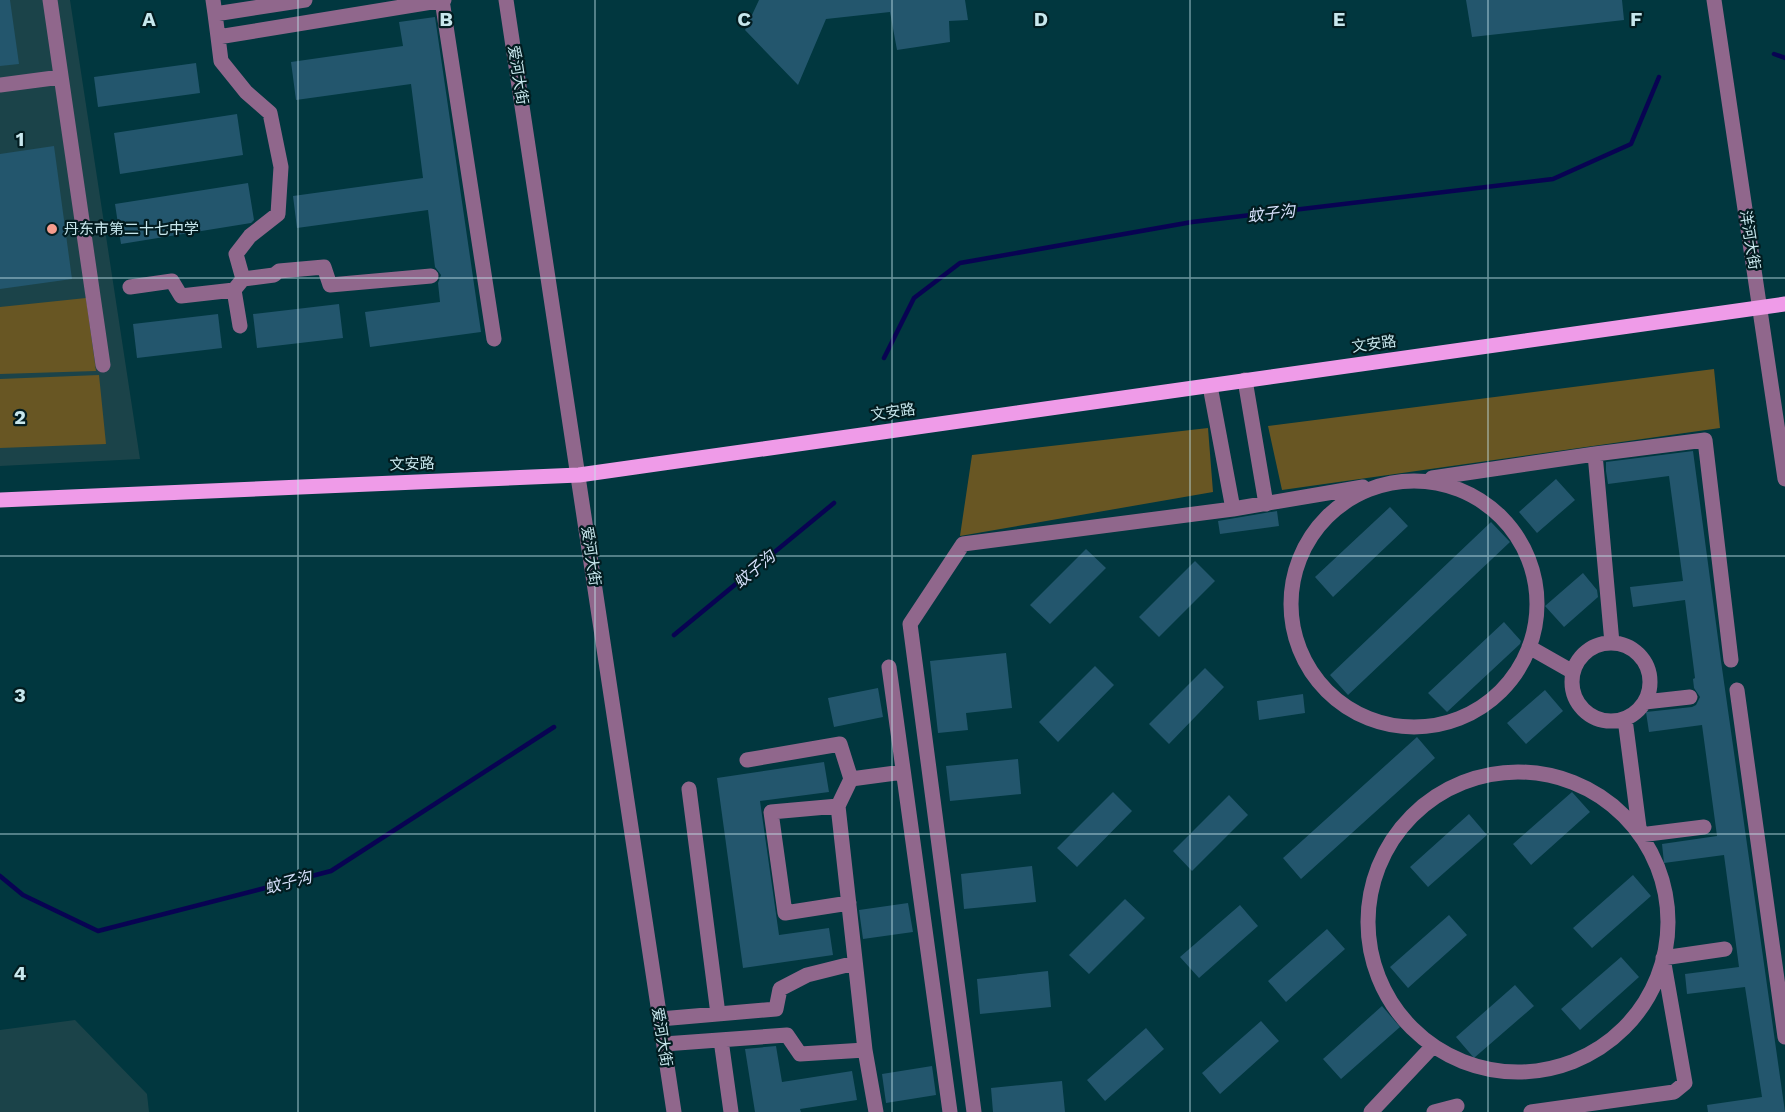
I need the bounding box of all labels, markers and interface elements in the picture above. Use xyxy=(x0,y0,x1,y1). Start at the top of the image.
text: A xyxy=(142,7,156,31)
text: B xyxy=(439,7,453,31)
text: C xyxy=(737,7,751,31)
text: D xyxy=(1034,7,1048,31)
text: E xyxy=(1333,7,1345,31)
text: F xyxy=(1630,7,1642,31)
street label: 爱河大街 xyxy=(504,44,532,106)
text: 1 xyxy=(16,127,24,151)
water label: 蚊子沟 xyxy=(1246,201,1298,226)
street label: 洋河大街 xyxy=(1736,209,1764,271)
place label: 丹东市第二十七中学 xyxy=(64,220,199,238)
marker: 丹东市第二十七中学 xyxy=(45,222,59,236)
street label: 文安路 xyxy=(1350,332,1398,356)
street label: 文安路 xyxy=(869,400,917,424)
text: 2 xyxy=(14,405,26,429)
street label: 文安路 xyxy=(389,454,435,474)
street label: 爱河大街 xyxy=(578,525,604,587)
water label: 蚊子沟 xyxy=(730,545,780,592)
text: 3 xyxy=(14,683,26,707)
water label: 蚊子沟 xyxy=(262,867,316,898)
text: 4 xyxy=(14,961,27,985)
street label: 爱河大街 xyxy=(648,1006,676,1068)

